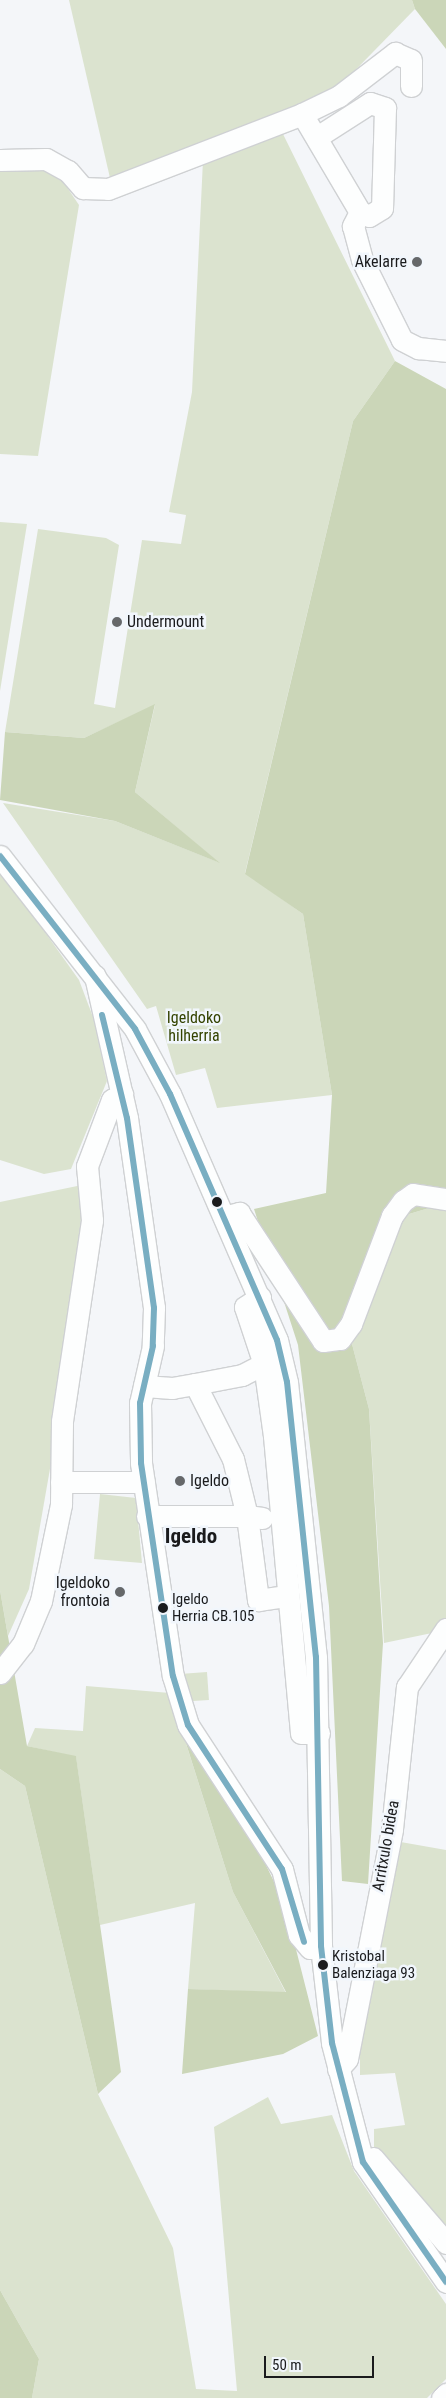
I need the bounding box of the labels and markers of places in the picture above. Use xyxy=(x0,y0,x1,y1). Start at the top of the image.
place label: Akelarre xyxy=(355,252,407,272)
marker: Akelarre xyxy=(411,256,423,268)
place label: Undermount xyxy=(127,612,204,632)
marker: Undermount xyxy=(111,616,123,628)
unlabelled marker xyxy=(212,1197,222,1207)
place label: Igeldo xyxy=(190,1471,229,1491)
marker: Igeldo xyxy=(174,1475,186,1487)
place label: Igeldoko frontoia xyxy=(56,1573,110,1611)
marker: Igeldoko frontoia xyxy=(114,1586,126,1598)
place label: Igeldo Herria CB.105 xyxy=(172,1590,254,1625)
marker: Igeldo Herria CB.105 xyxy=(158,1603,168,1613)
place label: Kristobal Balenziaga 93 xyxy=(332,1947,415,1982)
marker: Kristobal Balenziaga 93 xyxy=(318,1960,328,1970)

